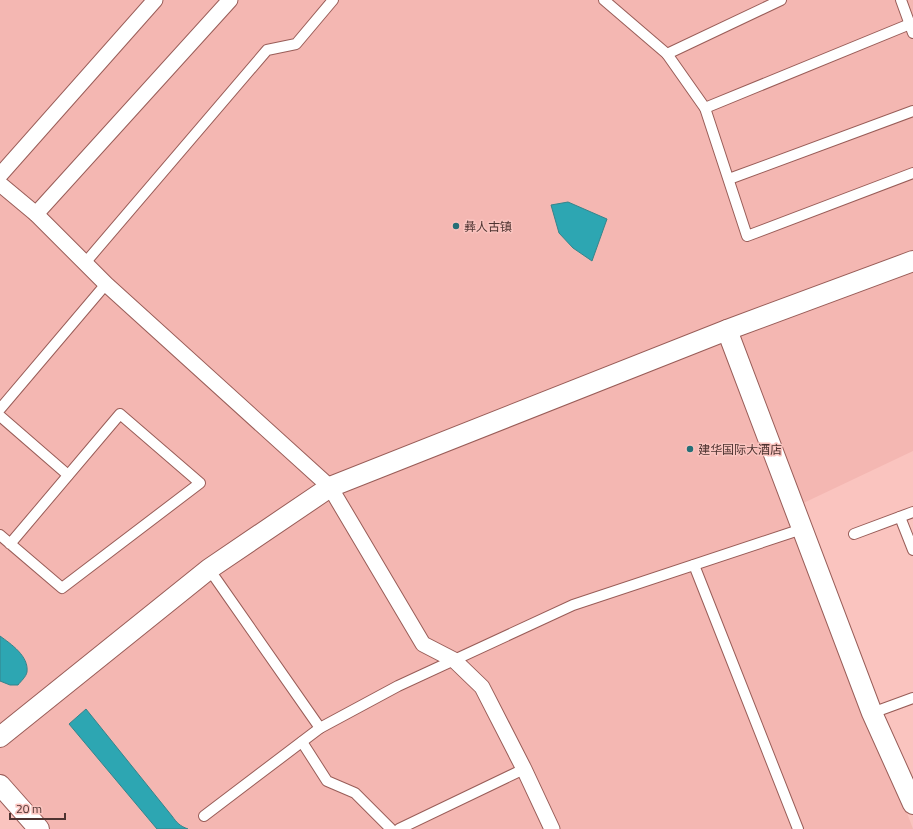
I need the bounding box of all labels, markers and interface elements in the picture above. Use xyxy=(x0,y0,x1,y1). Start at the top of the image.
place label: 彝人古镇 xyxy=(464,217,512,236)
marker: 彝人古镇 xyxy=(451,221,461,231)
place label: 建华国际大酒店 xyxy=(698,440,782,459)
marker: 建华国际大酒店 xyxy=(685,444,695,454)
scale bar xyxy=(10,795,65,821)
text: 20 m xyxy=(16,799,42,818)

